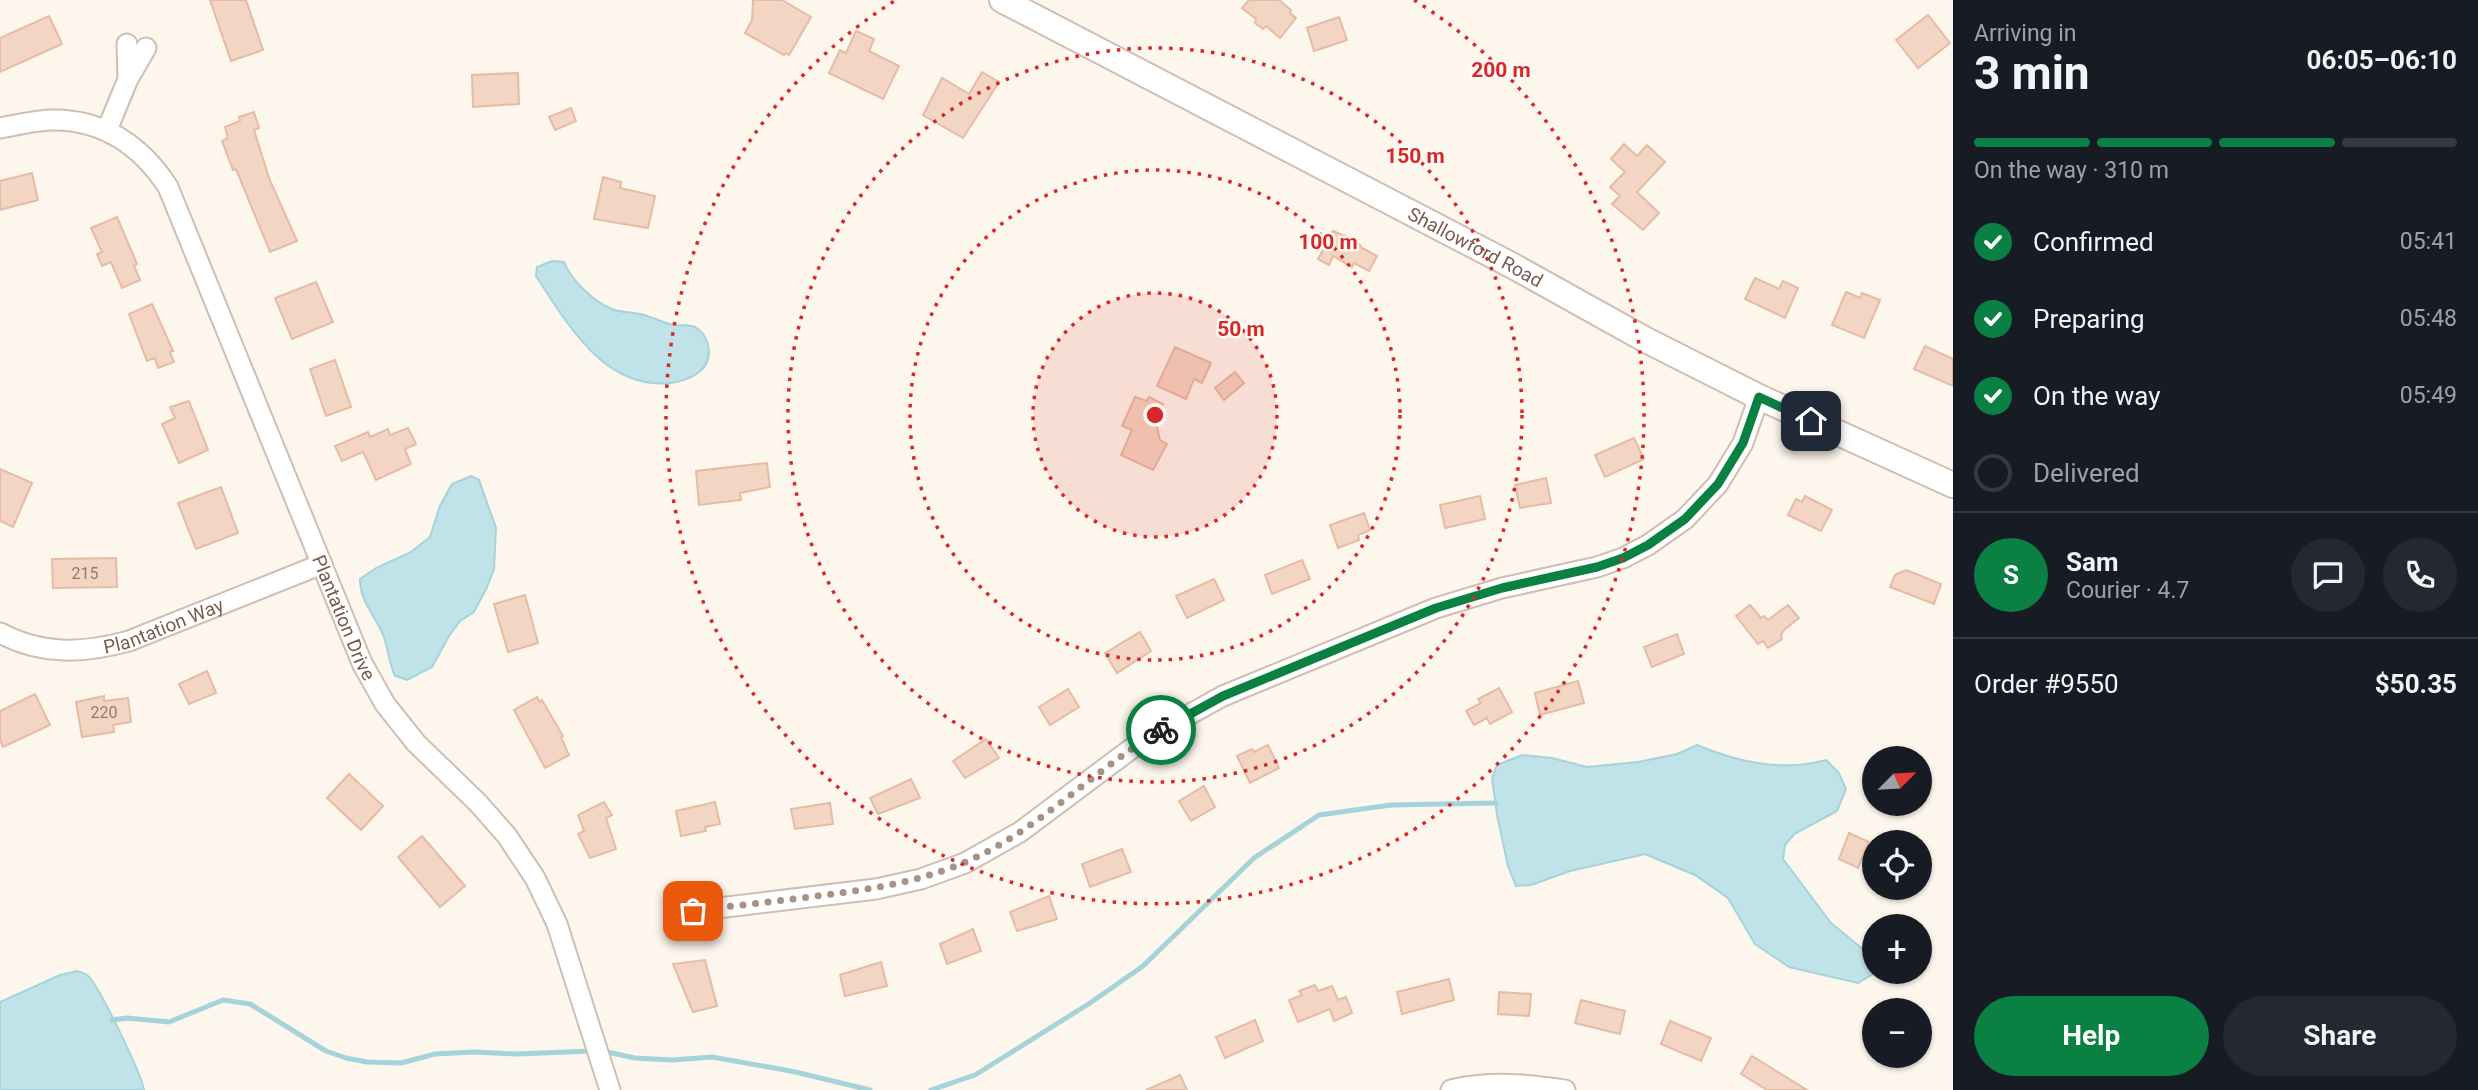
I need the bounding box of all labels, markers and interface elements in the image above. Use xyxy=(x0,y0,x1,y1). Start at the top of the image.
text: Arriving in xyxy=(1974,20,2077,47)
text: 06:05–06:10 xyxy=(2307,45,2457,75)
text: 3 min xyxy=(1974,46,2090,100)
text: 200 m xyxy=(1471,58,1531,82)
text: 150 m xyxy=(1385,144,1445,168)
text: On the way · 310 m xyxy=(1974,157,2169,184)
street label: Shallowford Road xyxy=(1404,202,1547,292)
icon: check xyxy=(1974,223,2012,261)
text: Confirmed xyxy=(2033,227,2154,257)
text: 05:41 xyxy=(2400,228,2457,255)
text: 100 m xyxy=(1298,230,1358,254)
icon: check xyxy=(1974,300,2012,338)
text: Preparing xyxy=(2033,304,2145,334)
text: 05:48 xyxy=(2400,305,2457,332)
text: 50 m xyxy=(1217,317,1265,341)
icon: check xyxy=(1974,377,2012,415)
text: On the way xyxy=(2033,381,2161,411)
text: 05:49 xyxy=(2400,382,2457,409)
pin xyxy=(1781,391,1841,451)
icon: home xyxy=(1792,402,1830,440)
centre of rings xyxy=(1143,403,1167,427)
text: Delivered xyxy=(2033,458,2140,488)
button: chat xyxy=(2291,538,2365,612)
button: phone xyxy=(2383,538,2457,612)
text: Sam xyxy=(2066,547,2118,577)
street label: Plantation Drive xyxy=(308,551,381,684)
text: S xyxy=(2003,560,2019,590)
house number: 215 xyxy=(72,564,98,583)
text: Courier · 4.7 xyxy=(2066,577,2189,604)
street label: Plantation Way xyxy=(101,593,227,658)
text: Order #9550 xyxy=(1974,669,2119,699)
text: $50.35 xyxy=(2375,669,2457,699)
courier xyxy=(1126,695,1196,765)
house number: 220 xyxy=(91,703,117,722)
icon: bike xyxy=(1142,711,1180,749)
north arrow xyxy=(1862,746,1932,816)
map controls xyxy=(1862,746,1932,1068)
button: locate xyxy=(1862,830,1932,900)
pin xyxy=(663,881,723,941)
icon: bag xyxy=(674,892,712,930)
button: + xyxy=(1862,914,1932,984)
button: Help xyxy=(1974,996,2209,1076)
button: Share xyxy=(2223,996,2457,1076)
button: − xyxy=(1862,998,1932,1068)

